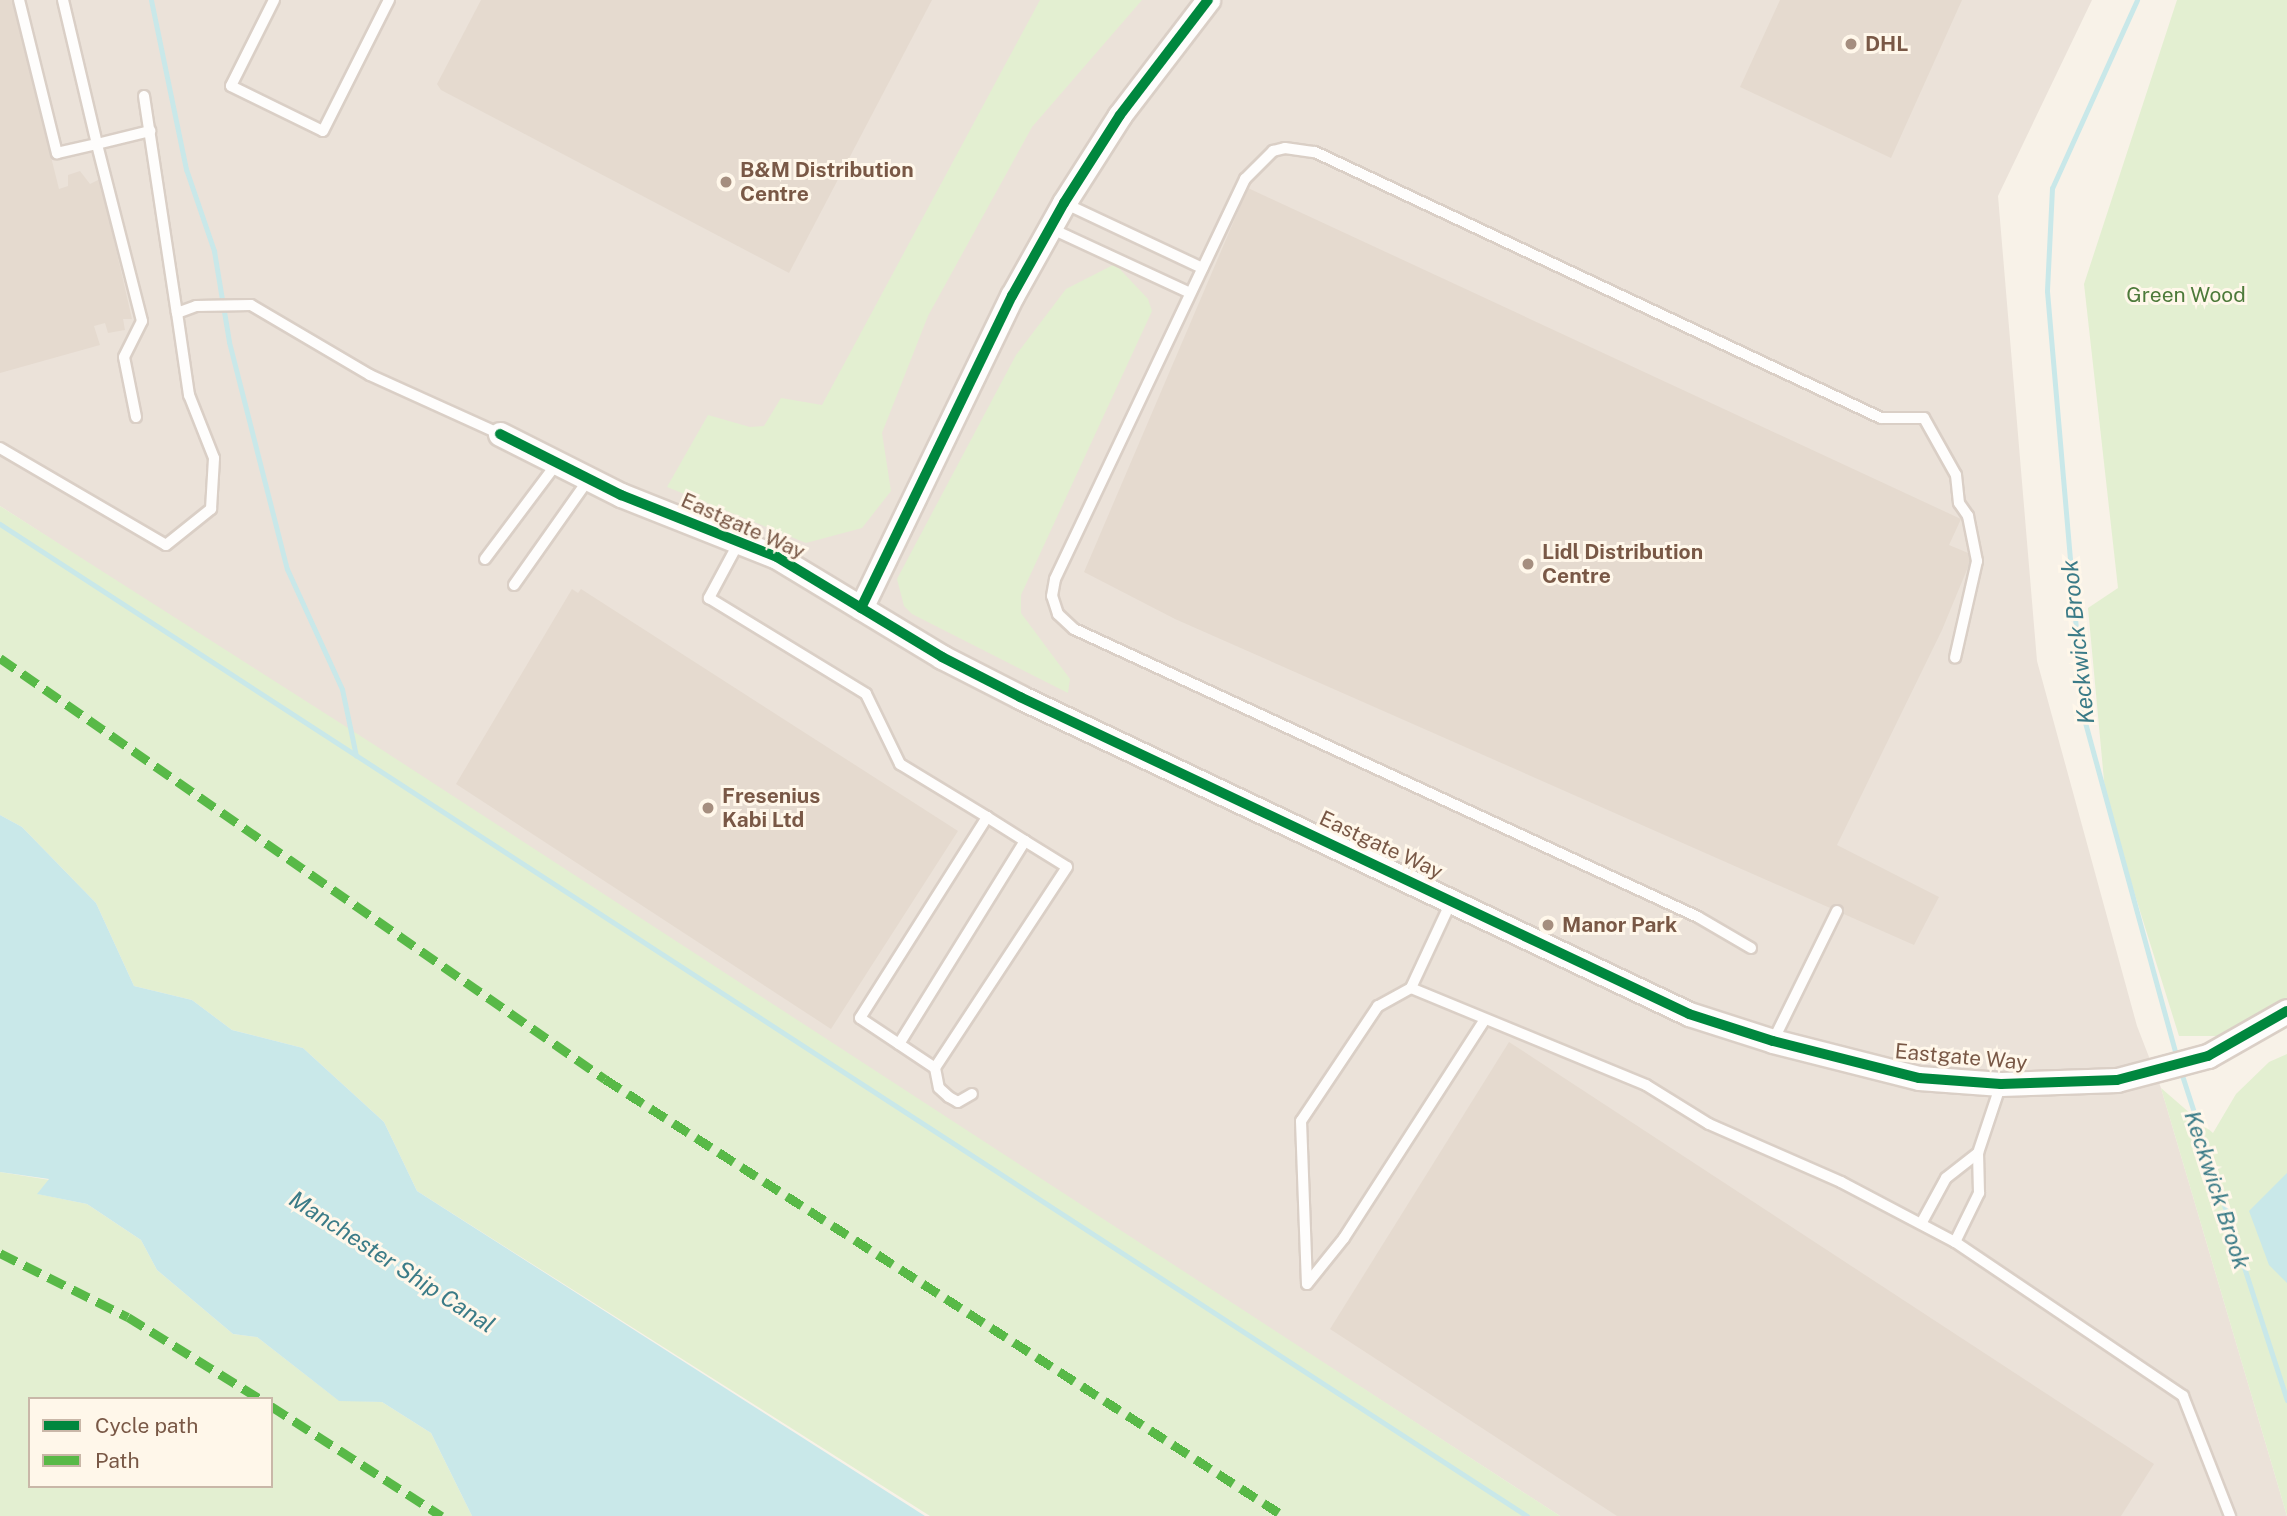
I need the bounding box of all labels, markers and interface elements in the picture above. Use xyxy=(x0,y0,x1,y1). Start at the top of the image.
place label: DHL xyxy=(1865,31,1908,57)
marker: DHL xyxy=(1843,36,1859,52)
place label: B&M Distribution Centre xyxy=(740,157,914,207)
marker: B&M Distribution Centre xyxy=(718,174,734,190)
park label: Green Wood xyxy=(2126,282,2246,308)
street label: Eastgate Way xyxy=(677,487,809,565)
place label: Lidl Distribution Centre xyxy=(1542,539,1703,589)
marker: Lidl Distribution Centre xyxy=(1520,556,1536,572)
water label: Keckwick Brook xyxy=(2056,559,2100,725)
place label: Fresenius Kabi Ltd xyxy=(722,783,820,833)
marker: Fresenius Kabi Ltd xyxy=(700,800,716,816)
street label: Eastgate Way xyxy=(1315,805,1447,885)
place label: Manor Park xyxy=(1562,912,1677,938)
marker: Manor Park xyxy=(1540,917,1556,933)
street label: Eastgate Way xyxy=(1893,1039,2029,1075)
water label: Keckwick Brook xyxy=(2178,1107,2256,1273)
water label: Manchester Ship Canal xyxy=(284,1185,500,1339)
legend xyxy=(28,1397,273,1488)
text: Cycle path xyxy=(95,1413,198,1438)
text: Path xyxy=(95,1448,140,1473)

